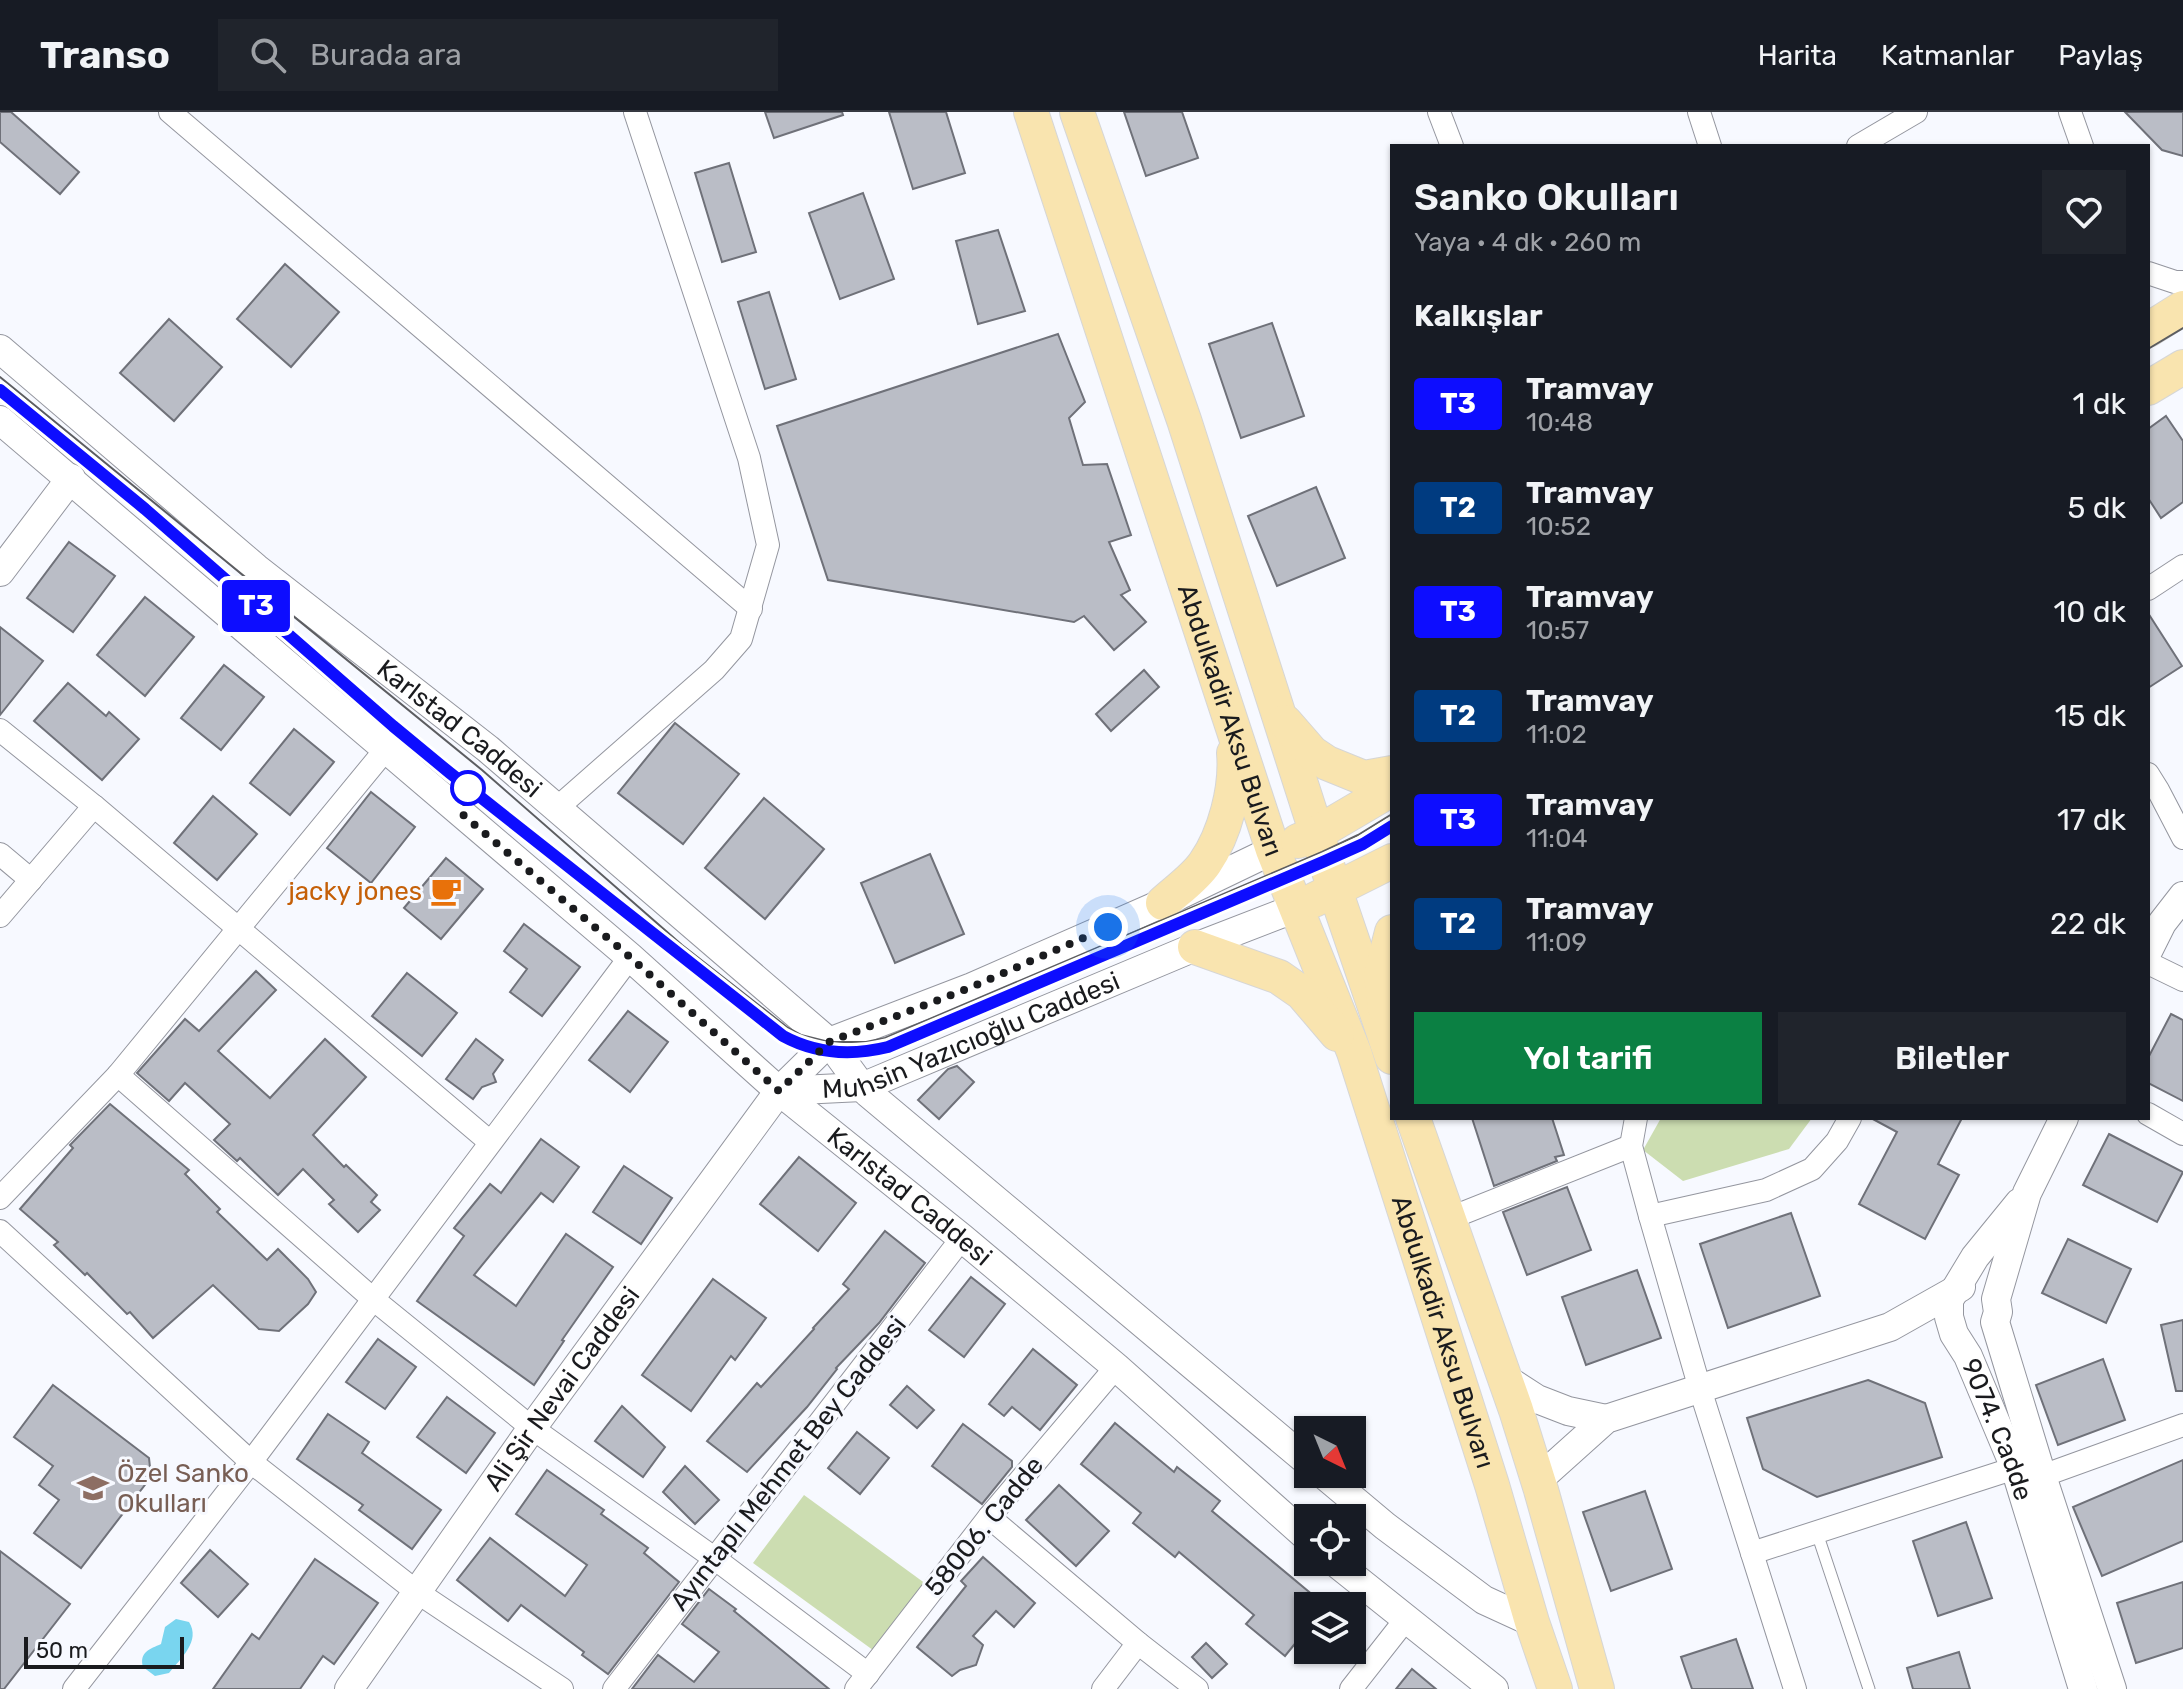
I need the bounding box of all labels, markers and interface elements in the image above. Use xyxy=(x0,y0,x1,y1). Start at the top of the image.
search box xyxy=(218,19,778,91)
text: Transo xyxy=(40,32,170,78)
icon: search xyxy=(246,33,290,77)
text: Burada ara xyxy=(310,37,462,73)
text: Harita xyxy=(1758,39,1837,72)
text: Katmanlar xyxy=(1881,39,2014,72)
text: Paylaş xyxy=(2058,39,2143,72)
button: heart xyxy=(2042,170,2126,254)
text: Sanko Okulları xyxy=(1414,174,1679,220)
text: Yaya · 4 dk · 260 m xyxy=(1414,227,1641,258)
text: Kalkışlar xyxy=(1414,298,1543,334)
text: Tramvay xyxy=(1526,371,1654,407)
text: 1 dk xyxy=(2072,386,2126,422)
text: T3 xyxy=(1440,387,1476,420)
text: 10:48 xyxy=(1526,407,1593,438)
text: Tramvay xyxy=(1526,475,1654,511)
text: 5 dk xyxy=(2068,490,2126,526)
text: T2 xyxy=(1440,491,1476,524)
text: 10:52 xyxy=(1526,511,1591,542)
text: Tramvay xyxy=(1526,579,1654,615)
line badge: T3 xyxy=(220,580,292,632)
street label: Abdulkadir Aksu Bulvarı xyxy=(1171,580,1289,861)
text: T3 xyxy=(238,589,274,622)
text: 10 dk xyxy=(2053,594,2126,630)
text: T3 xyxy=(1440,595,1476,628)
text: 10:57 xyxy=(1526,615,1589,646)
street label: Karlstad Caddesi xyxy=(371,653,548,804)
text: Tramvay xyxy=(1526,683,1654,719)
text: 15 dk xyxy=(2055,698,2126,734)
text: T2 xyxy=(1440,699,1476,732)
text: 11:02 xyxy=(1526,719,1587,750)
unlabelled marker xyxy=(451,771,485,805)
text: Tramvay xyxy=(1526,787,1654,823)
text: 17 dk xyxy=(2057,802,2126,838)
text: T3 xyxy=(1440,803,1476,836)
text: 11:04 xyxy=(1526,823,1588,854)
cafe icon: jacky jones xyxy=(429,874,463,908)
place label: jacky jones xyxy=(287,876,422,907)
text: Tramvay xyxy=(1526,891,1654,927)
text: 22 dk xyxy=(2050,906,2126,942)
your location xyxy=(1088,907,1128,947)
text: T2 xyxy=(1440,907,1476,940)
text: 11:09 xyxy=(1526,927,1587,958)
street label: Muhsin Yazıcıoğlu Caddesi xyxy=(821,966,1124,1105)
button: Yol tarifi xyxy=(1414,1012,1762,1104)
button: Biletler xyxy=(1778,1012,2126,1104)
street label: Karlstad Caddesi xyxy=(821,1121,998,1272)
street label: Abdulkadir Aksu Bulvarı xyxy=(1385,1192,1501,1472)
street label: Ali Şir Nevai Caddesi xyxy=(478,1281,646,1497)
street label: Ayıntaplı Mehmet Bey Caddesi xyxy=(664,1310,913,1617)
street label: 9074. Cadde xyxy=(1955,1354,2039,1504)
north arrow xyxy=(1294,1416,1366,1488)
map controls xyxy=(1294,1416,1366,1664)
street label: 58006. Cadde xyxy=(919,1450,1050,1602)
place label: Özel Sanko Okulları xyxy=(117,1458,249,1519)
school or university icon: Özel Sanko Okulları xyxy=(76,1471,110,1505)
button: locate xyxy=(1294,1504,1366,1576)
button: layers xyxy=(1294,1592,1366,1664)
scale bar xyxy=(24,1633,184,1669)
text: 50 m xyxy=(36,1637,88,1664)

